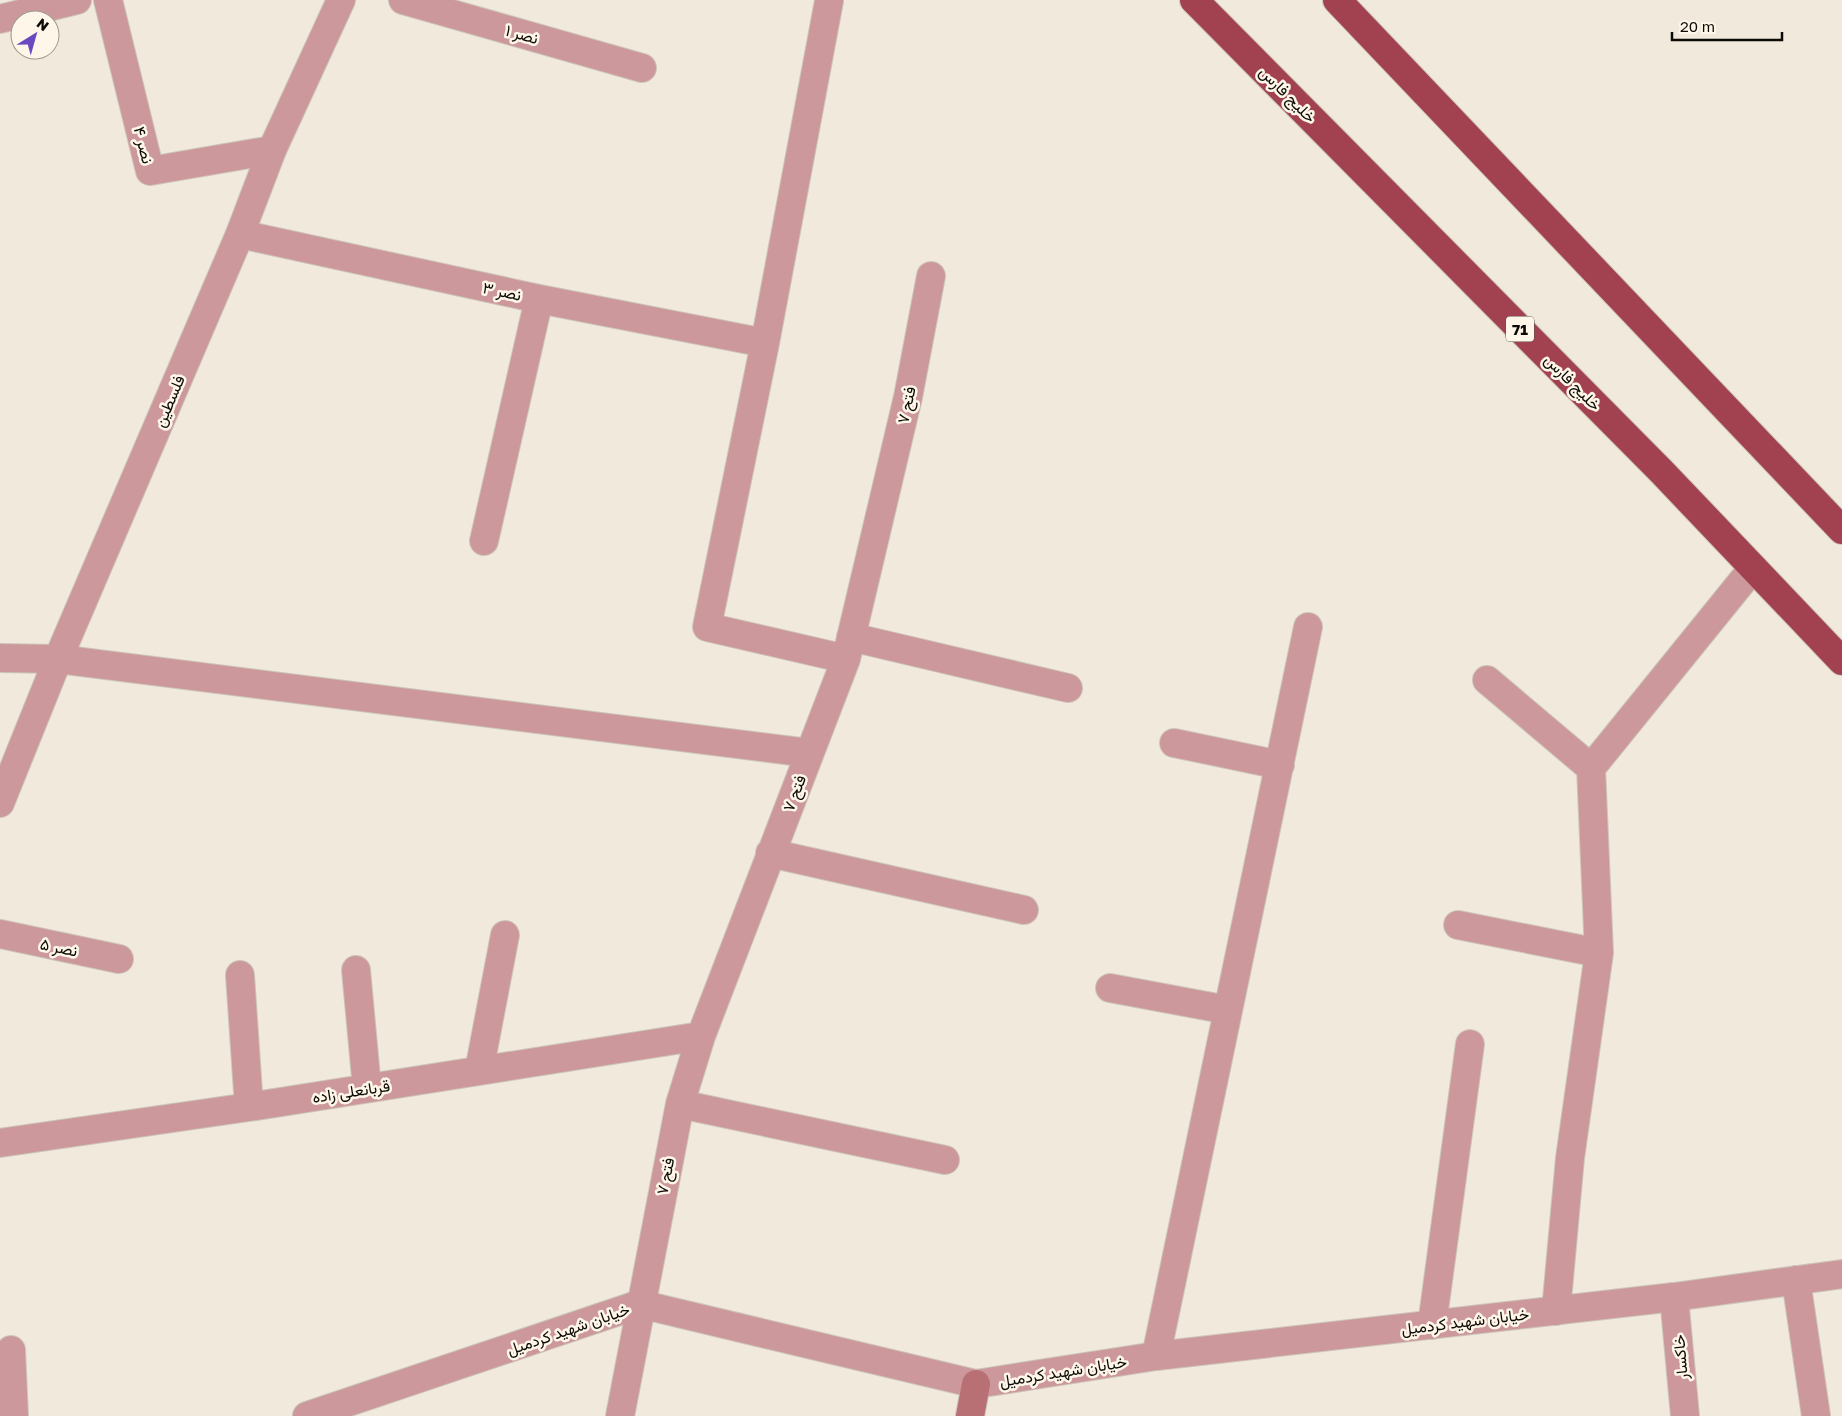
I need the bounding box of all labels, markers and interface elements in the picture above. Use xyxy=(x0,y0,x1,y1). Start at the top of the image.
north arrow xyxy=(10,10,60,60)
scale bar xyxy=(1672,10,1782,42)
text: N xyxy=(34,14,52,34)
text: 20 m xyxy=(1680,17,1715,35)
street label: نصر ۱ xyxy=(503,20,541,49)
street label: خلیج فارس xyxy=(1254,61,1321,128)
street label: نصر ۴ xyxy=(129,124,158,166)
street label: نصر ۳ xyxy=(481,277,523,306)
road number: 71 xyxy=(1506,316,1534,342)
street label: خلیج فارس xyxy=(1539,349,1606,416)
street label: فلسطین xyxy=(149,372,190,430)
street label: فتح ۷ xyxy=(892,385,922,426)
street label: فتح ۷ xyxy=(778,772,812,815)
street label: نصر ۵ xyxy=(38,933,80,962)
street label: قربانعلی زاده xyxy=(311,1075,391,1108)
street label: فتح ۷ xyxy=(652,1156,680,1197)
street label: خیابان شهید کردمیل xyxy=(504,1299,633,1360)
street label: خیابان شهید کردمیل xyxy=(1400,1303,1530,1340)
street label: خاکسار xyxy=(1668,1333,1693,1381)
street label: خیابان شهید کردمیل xyxy=(998,1351,1129,1392)

